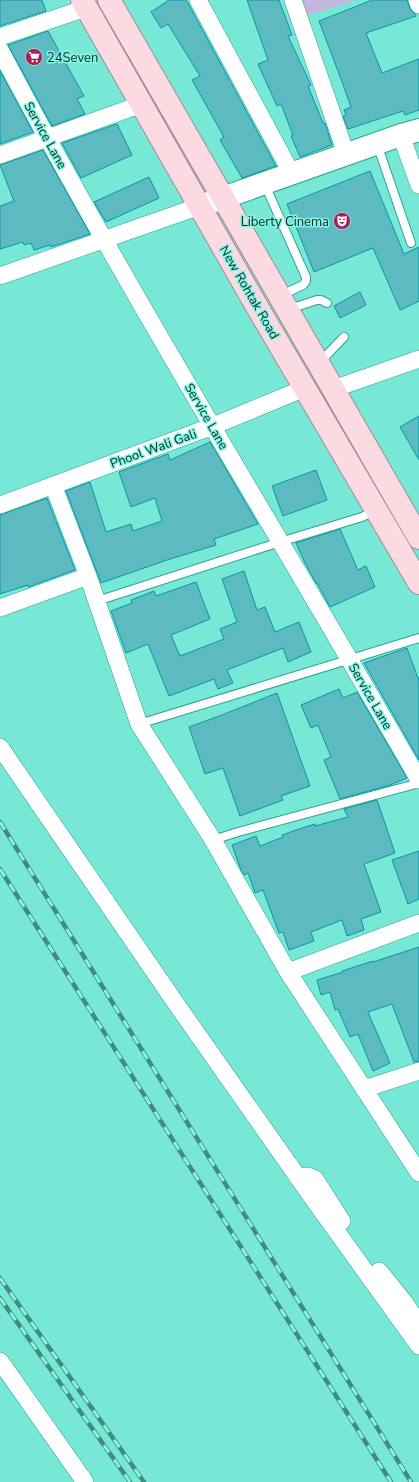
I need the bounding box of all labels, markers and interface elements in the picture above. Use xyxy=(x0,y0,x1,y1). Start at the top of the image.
supermarket icon: 24Seven xyxy=(24,47,44,67)
place label: 24Seven xyxy=(47,49,98,67)
street label: Service Lane xyxy=(19,99,71,172)
theatre icon: Liberty Cinema xyxy=(332,211,352,231)
place label: Liberty Cinema xyxy=(241,213,329,231)
street label: New Rohtak Road xyxy=(215,242,283,343)
street label: Service Lane xyxy=(180,380,232,453)
street label: Phool Wali Gali xyxy=(107,425,199,473)
street label: Service Lane xyxy=(344,660,396,733)

